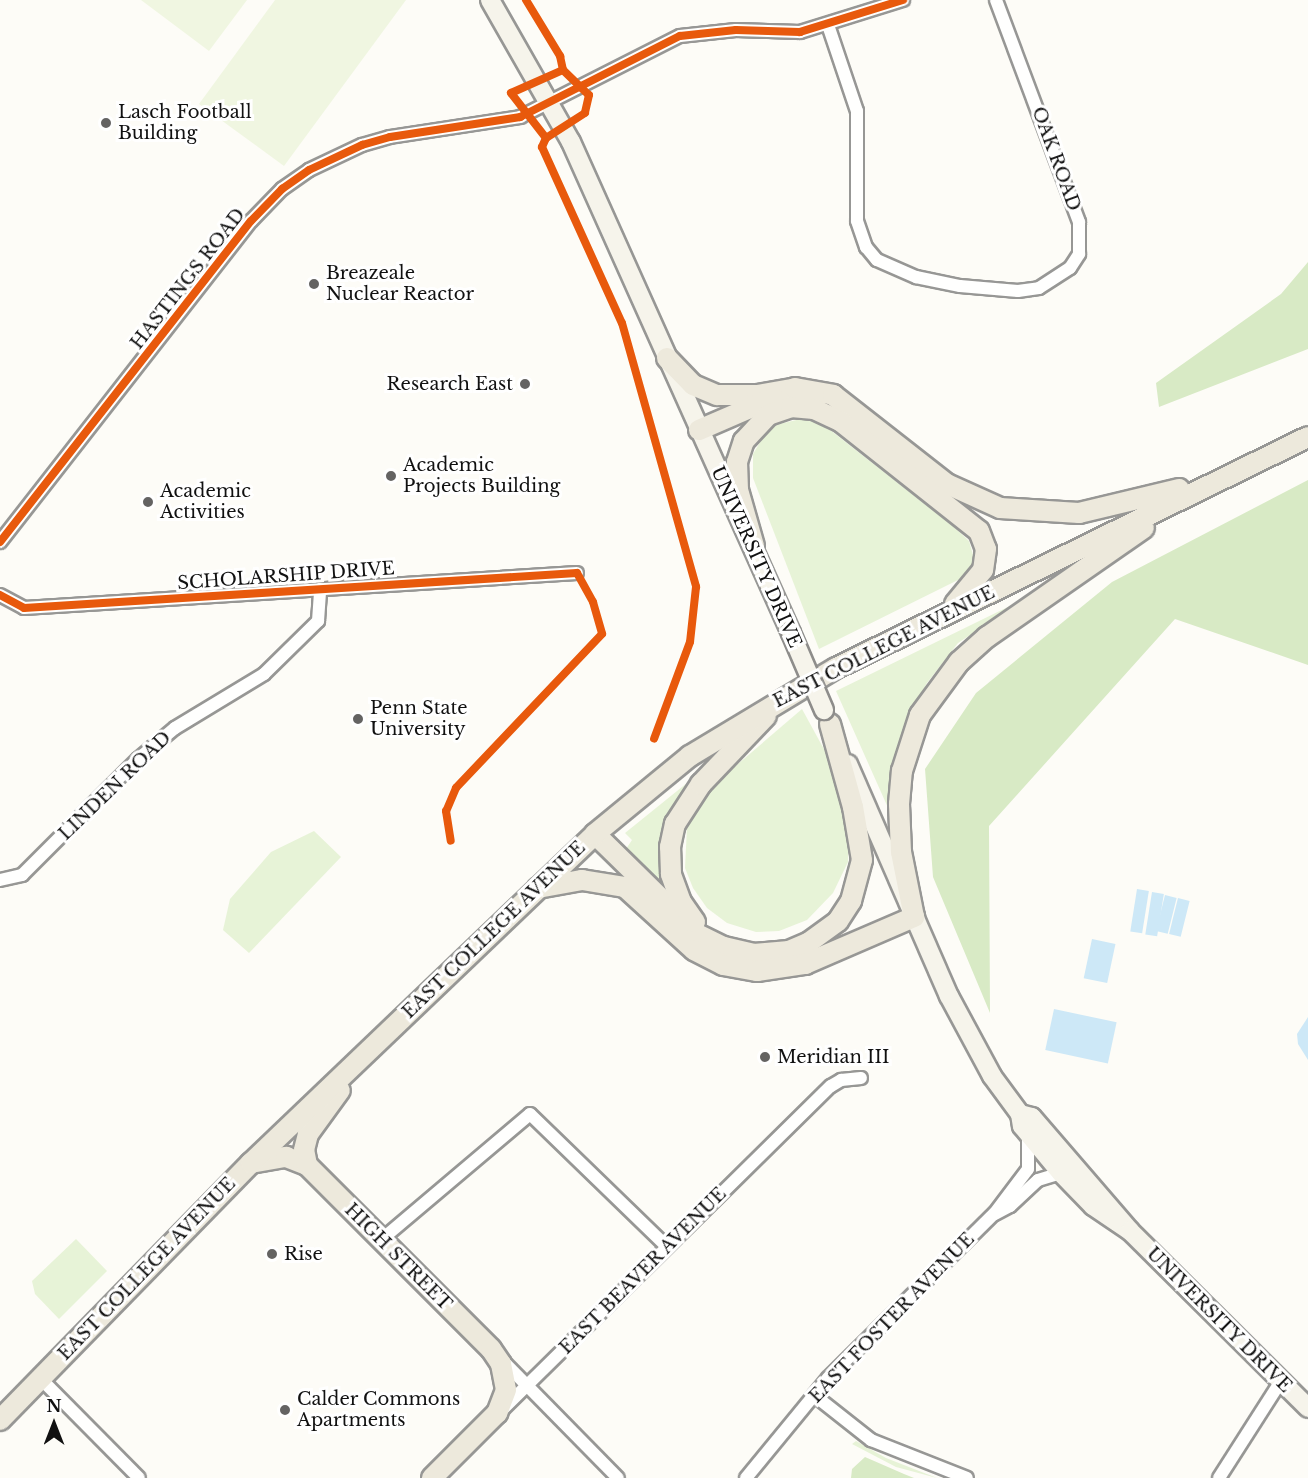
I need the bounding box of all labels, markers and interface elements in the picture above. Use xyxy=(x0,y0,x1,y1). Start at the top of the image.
place label: Lasch Football Building xyxy=(118,102,252,144)
street label: OAK ROAD xyxy=(1027,104,1085,214)
marker: Lasch Football Building xyxy=(99,116,113,130)
street label: HASTINGS ROAD xyxy=(126,204,250,354)
place label: Breazeale Nuclear Reactor xyxy=(326,263,475,306)
marker: Breazeale Nuclear Reactor xyxy=(307,277,321,291)
place label: Research East xyxy=(387,373,513,395)
marker: Research East xyxy=(518,377,532,391)
place label: Academic Projects Building xyxy=(403,455,560,498)
street label: UNIVERSITY DRIVE xyxy=(706,463,806,651)
marker: Academic Projects Building xyxy=(384,469,398,483)
place label: Academic Activities xyxy=(160,481,251,524)
marker: Academic Activities xyxy=(141,495,155,509)
street label: SCHOLARSHIP DRIVE xyxy=(176,558,396,594)
street label: EAST COLLEGE AVENUE xyxy=(769,581,999,713)
place label: Penn State University xyxy=(370,698,468,740)
marker: Penn State University xyxy=(351,712,365,726)
street label: LINDEN ROAD xyxy=(55,727,175,845)
street label: EAST COLLEGE AVENUE xyxy=(398,836,590,1024)
place label: Meridian III xyxy=(777,1046,889,1068)
marker: Meridian III xyxy=(758,1050,772,1064)
street label: EAST COLLEGE AVENUE xyxy=(53,1173,241,1365)
street label: EAST BEAVER AVENUE xyxy=(555,1183,731,1359)
street label: HIGH STREET xyxy=(340,1199,456,1315)
street label: EAST FOSTER AVENUE xyxy=(804,1228,980,1408)
place label: Rise xyxy=(284,1243,323,1265)
street label: UNIVERSITY DRIVE xyxy=(1142,1243,1296,1397)
marker: Rise xyxy=(265,1247,279,1261)
place label: Calder Commons Apartments xyxy=(297,1389,461,1432)
north arrow xyxy=(24,1394,84,1454)
text: N xyxy=(46,1396,62,1416)
marker: Calder Commons Apartments xyxy=(278,1403,292,1417)

